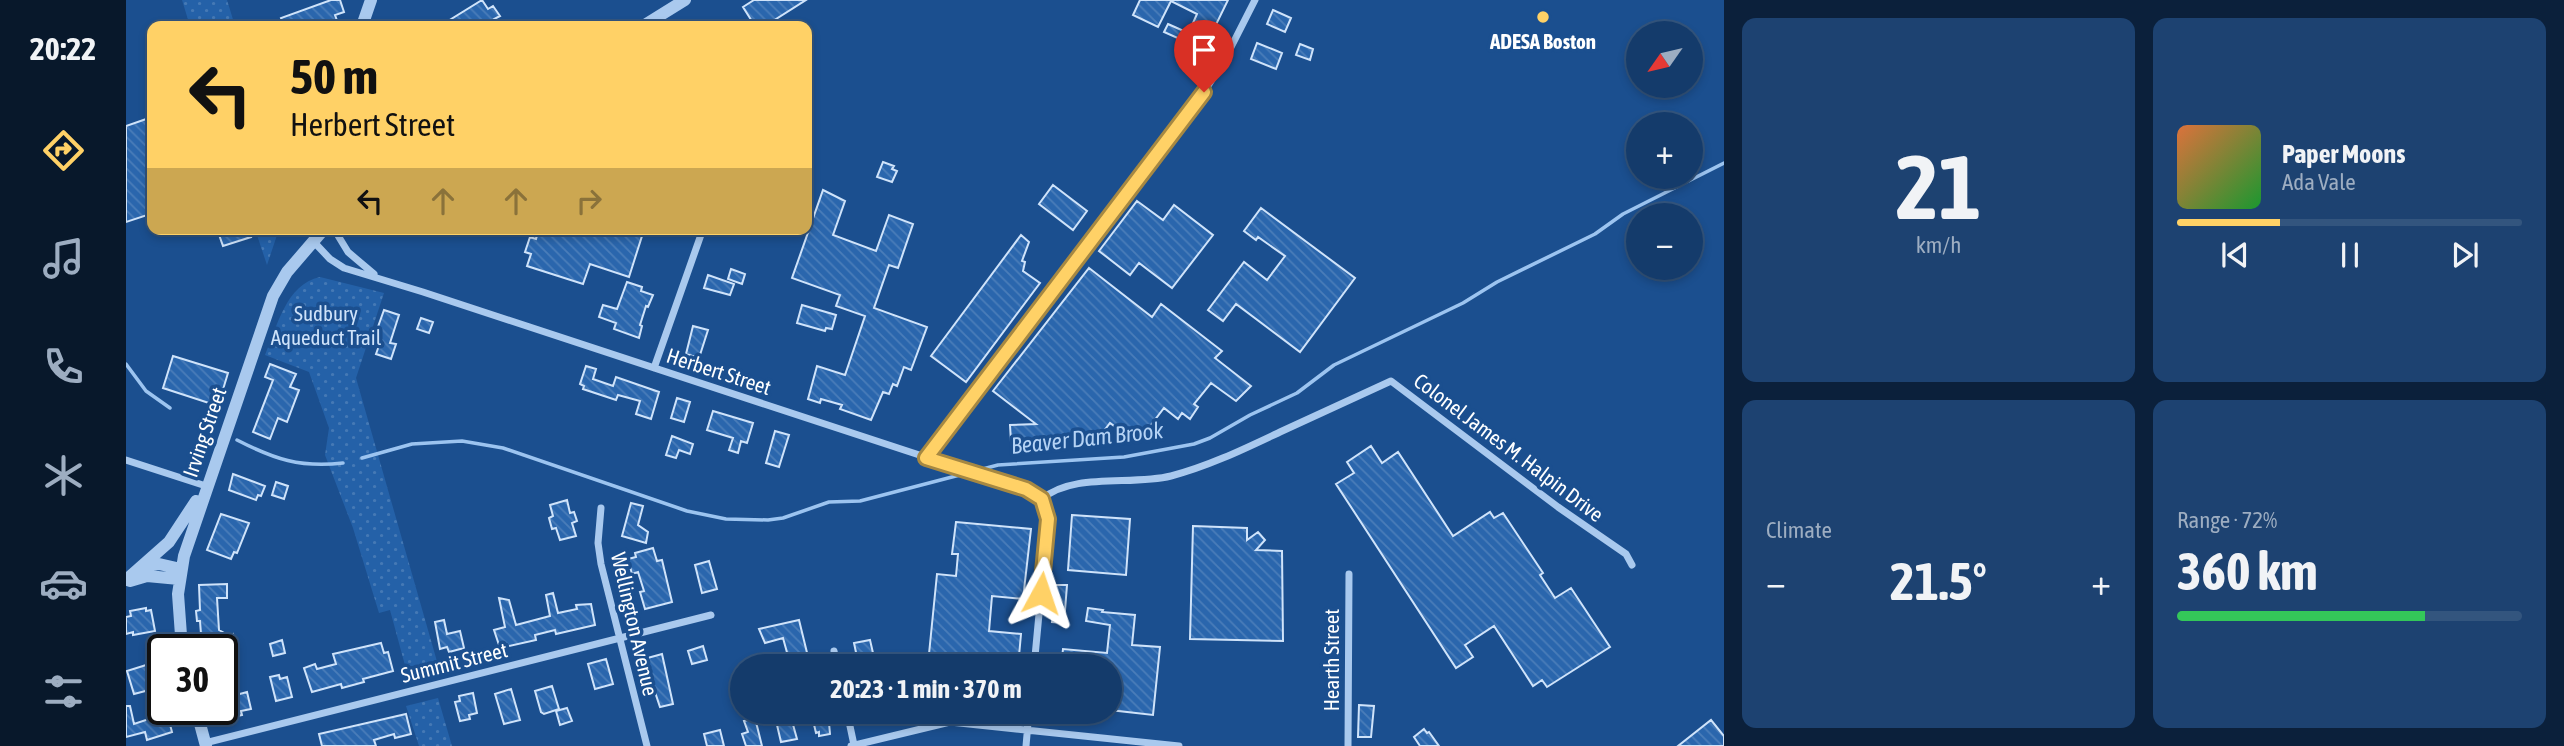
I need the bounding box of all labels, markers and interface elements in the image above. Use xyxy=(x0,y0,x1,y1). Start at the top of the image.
marker: ADESA Boston xyxy=(1535,9,1551,25)
pin xyxy=(1174,20,1234,92)
north arrow xyxy=(1626,21,1703,98)
map controls xyxy=(1626,21,1703,280)
place label: ADESA Boston xyxy=(1489,29,1596,53)
text: 20:22 xyxy=(30,30,96,67)
icon: arrive xyxy=(1185,31,1223,69)
text: 50 m xyxy=(290,48,378,104)
icon: left xyxy=(175,49,266,140)
text: Herbert Street xyxy=(290,106,455,143)
button: + xyxy=(1626,112,1703,189)
icon: directions xyxy=(39,126,88,175)
text: 21 xyxy=(1896,134,1981,238)
text: Paper Moons xyxy=(2282,139,2405,169)
text: Ada Vale xyxy=(2282,169,2356,195)
icon: left xyxy=(351,182,389,220)
icon: ahead xyxy=(424,182,462,220)
icon: ahead xyxy=(497,182,535,220)
icon: right xyxy=(570,182,608,220)
button: − xyxy=(1626,203,1703,280)
text: km/h xyxy=(1916,232,1961,258)
icon: music xyxy=(39,234,88,283)
icon: previous xyxy=(2216,236,2254,274)
icon: pause xyxy=(2331,236,2369,274)
icon: next xyxy=(2446,236,2484,274)
park label: Sudbury Aqueduct Trail xyxy=(271,301,382,349)
icon: phone xyxy=(39,342,88,391)
street label: Herbert Street xyxy=(664,343,774,399)
street label: Colonel James M. Halpin Drive xyxy=(1410,368,1608,526)
street label: Irving Street xyxy=(177,384,231,480)
water label: Beaver Dam Brook xyxy=(1009,417,1165,459)
icon: climate xyxy=(39,451,88,500)
text: Range · 72% xyxy=(2177,507,2277,533)
text: Climate xyxy=(1766,517,1832,543)
text: 360 km xyxy=(2177,541,2318,601)
street label: Wellington Avenue xyxy=(607,550,663,698)
text: 21.5° xyxy=(1890,551,1987,611)
position arrow xyxy=(1004,556,1078,630)
icon: car xyxy=(39,559,88,608)
text: − xyxy=(1766,560,1786,603)
text: + xyxy=(2091,560,2111,603)
street label: Hearth Street xyxy=(1319,609,1343,711)
speed limit sign: 30 xyxy=(147,634,238,725)
street label: Summit Street xyxy=(398,637,510,687)
icon: filters xyxy=(39,667,88,716)
text: 20:23 · 1 min · 370 m xyxy=(830,674,1022,704)

